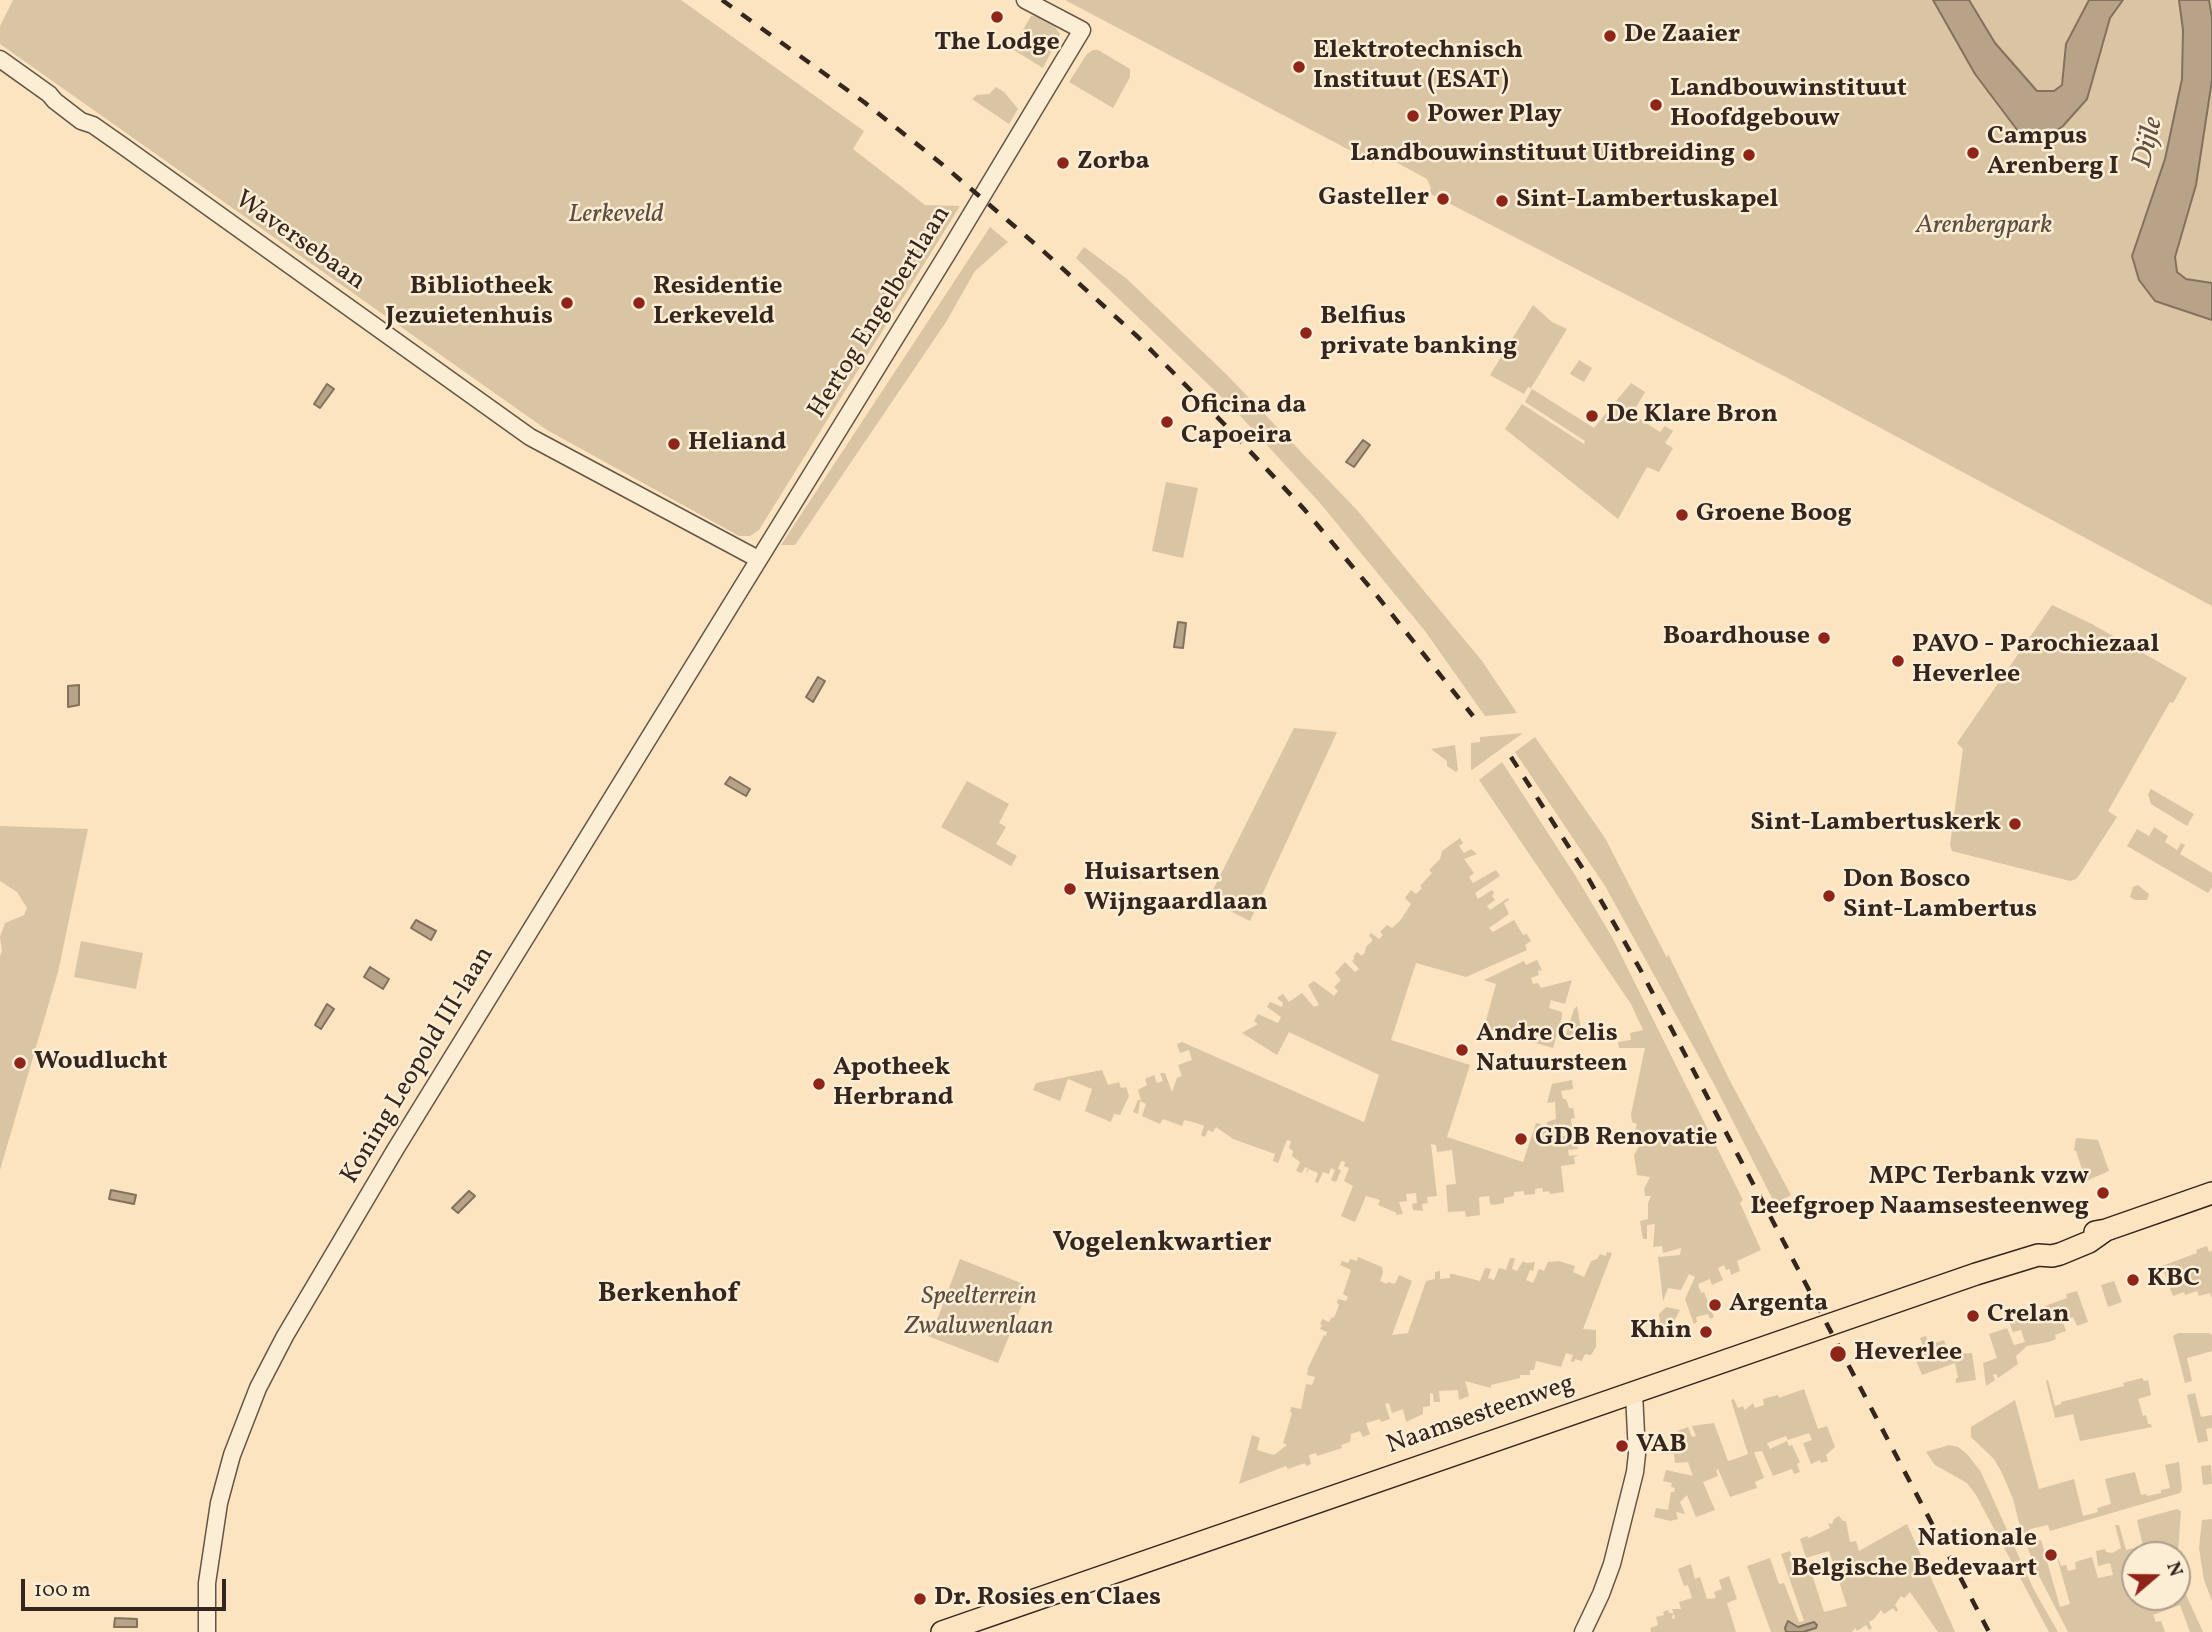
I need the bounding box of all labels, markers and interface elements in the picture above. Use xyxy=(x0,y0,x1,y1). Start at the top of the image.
marker: The Lodge xyxy=(989,9,1005,25)
place label: De Zaaier xyxy=(1624,20,1740,52)
place label: The Lodge xyxy=(934,28,1060,60)
marker: De Zaaier xyxy=(1602,28,1618,44)
place label: Elektrotechnisch Instituut (ESAT) xyxy=(1313,36,1523,98)
marker: Elektrotechnisch Instituut (ESAT) xyxy=(1291,59,1307,75)
place label: Landbouwinstituut Hoofdgebouw xyxy=(1670,74,1907,136)
marker: Landbouwinstituut Hoofdgebouw xyxy=(1648,97,1664,113)
place label: Power Play xyxy=(1427,100,1562,132)
marker: Power Play xyxy=(1405,108,1421,124)
water label: Dijle xyxy=(2128,114,2172,172)
place label: Campus Arenberg I xyxy=(1987,122,2119,184)
place label: Landbouwinstituut Uitbreiding xyxy=(1350,139,1735,171)
marker: Campus Arenberg I xyxy=(1965,145,1981,161)
place label: Zorba xyxy=(1077,147,1150,179)
marker: Landbouwinstituut Uitbreiding xyxy=(1741,147,1757,163)
marker: Zorba xyxy=(1055,155,1071,171)
place label: Gasteller xyxy=(1318,183,1429,215)
place label: Sint-Lambertuskapel xyxy=(1516,185,1778,217)
street label: Waversebaan xyxy=(228,186,370,298)
marker: Gasteller xyxy=(1435,191,1451,207)
marker: Sint-Lambertuskapel xyxy=(1494,193,1510,209)
park label: Lerkeveld xyxy=(568,200,664,232)
street label: Hertog Engelbertlaan xyxy=(803,201,959,425)
park label: Arenbergpark xyxy=(1916,211,2052,243)
place label: Bibliotheek Jezuietenhuis xyxy=(385,272,553,334)
place label: Residentie Lerkeveld xyxy=(653,272,782,334)
marker: Bibliotheek Jezuietenhuis xyxy=(559,295,575,311)
marker: Residentie Lerkeveld xyxy=(631,295,647,311)
place label: Belfius private banking xyxy=(1320,302,1517,364)
marker: Belfius private banking xyxy=(1298,325,1314,341)
place label: Oficina da Capoeira xyxy=(1181,391,1307,452)
place label: De Klare Bron xyxy=(1606,400,1778,432)
marker: De Klare Bron xyxy=(1584,408,1600,424)
marker: Oficina da Capoeira xyxy=(1159,414,1175,430)
place label: Heliand xyxy=(688,428,786,460)
marker: Heliand xyxy=(666,436,682,452)
place label: Groene Boog xyxy=(1696,499,1852,531)
marker: Groene Boog xyxy=(1674,507,1690,523)
place label: Boardhouse xyxy=(1663,622,1810,654)
marker: Boardhouse xyxy=(1816,630,1832,646)
place label: PAVO - Parochiezaal Heverlee xyxy=(1912,630,2159,692)
marker: PAVO - Parochiezaal Heverlee xyxy=(1890,653,1906,669)
place label: Sint-Lambertuskerk xyxy=(1750,808,2001,840)
marker: Sint-Lambertuskerk xyxy=(2007,816,2023,832)
place label: Huisartsen Wijngaardlaan xyxy=(1084,858,1268,920)
place label: Don Bosco Sint-Lambertus xyxy=(1843,865,2037,926)
marker: Huisartsen Wijngaardlaan xyxy=(1062,881,1078,897)
marker: Don Bosco Sint-Lambertus xyxy=(1821,888,1837,904)
street label: Koning Leopold III-laan xyxy=(336,942,502,1190)
place label: Andre Celis Natuursteen xyxy=(1476,1019,1628,1080)
marker: Andre Celis Natuursteen xyxy=(1454,1042,1470,1058)
place label: Woudlucht xyxy=(34,1047,167,1079)
place label: Apotheek Herbrand xyxy=(833,1053,953,1114)
marker: Woudlucht xyxy=(12,1055,28,1071)
marker: Apotheek Herbrand xyxy=(811,1076,827,1092)
place label: GDB Renovatie xyxy=(1535,1123,1717,1155)
marker: GDB Renovatie xyxy=(1513,1131,1529,1147)
place label: MPC Terbank vzw Leefgroep Naamsesteenweg xyxy=(1750,1162,2089,1224)
marker: MPC Terbank vzw Leefgroep Naamsesteenweg xyxy=(2095,1185,2111,1201)
district label: Vogelenkwartier xyxy=(1052,1228,1272,1262)
place label: KBC xyxy=(2147,1264,2200,1296)
marker: KBC xyxy=(2125,1272,2141,1288)
district label: Berkenhof xyxy=(598,1279,738,1313)
park label: Speelterrein Zwaluwenlaan xyxy=(905,1282,1053,1344)
place label: Argenta xyxy=(1729,1289,1828,1321)
marker: Argenta xyxy=(1707,1297,1723,1313)
place label: Crelan xyxy=(1987,1300,2070,1332)
marker: Crelan xyxy=(1965,1308,1981,1324)
place label: Khin xyxy=(1630,1316,1692,1348)
marker: Khin xyxy=(1698,1324,1714,1340)
place label: Heverlee xyxy=(1854,1338,1962,1370)
marker: Heverlee xyxy=(1828,1344,1848,1364)
street label: Naamsesteenweg xyxy=(1383,1369,1579,1463)
place label: VAB xyxy=(1636,1430,1687,1462)
marker: VAB xyxy=(1614,1438,1630,1454)
place label: Nationale Belgische Bedevaart xyxy=(1791,1524,2037,1586)
north arrow xyxy=(2121,1541,2191,1611)
marker: Nationale Belgische Bedevaart xyxy=(2043,1547,2059,1563)
text: N xyxy=(2159,1559,2188,1580)
scale bar xyxy=(24,1566,229,1610)
text: 100 m xyxy=(34,1576,91,1605)
place label: Dr. Rosies en Claes xyxy=(934,1583,1161,1615)
marker: Dr. Rosies en Claes xyxy=(912,1591,928,1607)

